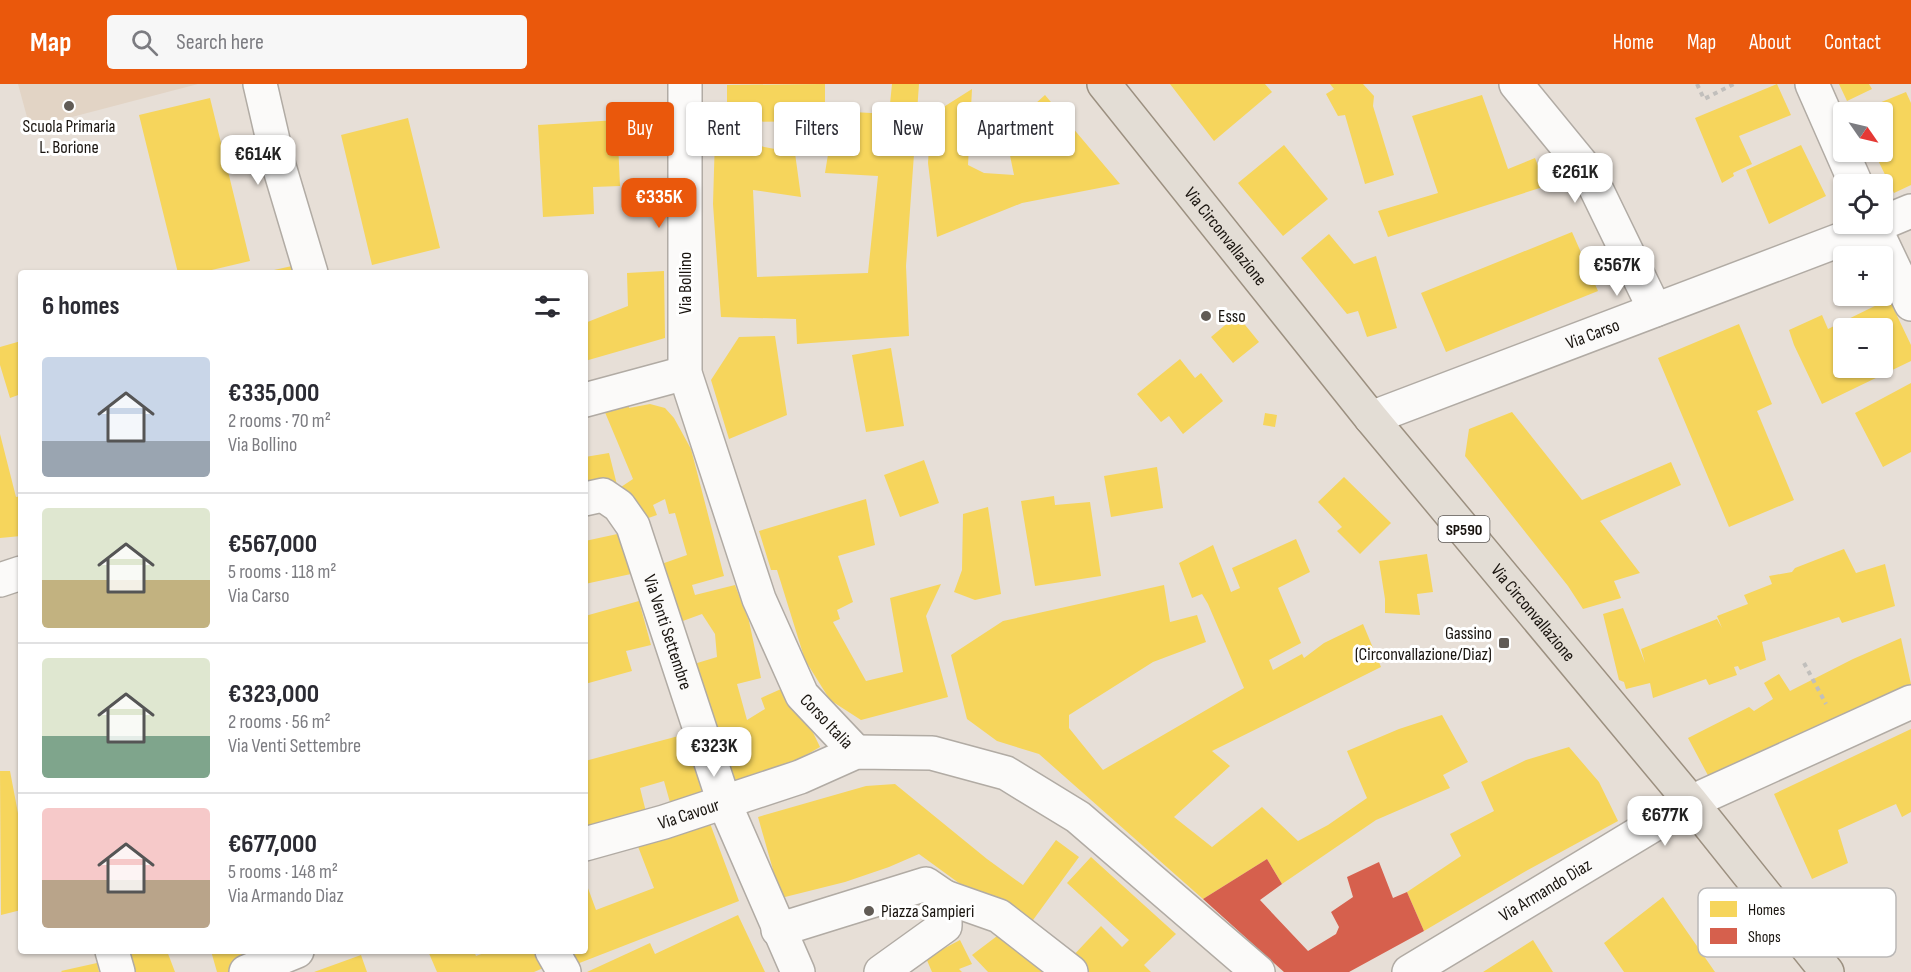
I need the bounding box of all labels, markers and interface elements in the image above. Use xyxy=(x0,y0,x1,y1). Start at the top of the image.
search box xyxy=(107,15,527,69)
text: Map xyxy=(30,26,71,59)
icon: search xyxy=(128,26,161,59)
text: Search here xyxy=(176,29,264,56)
text: Home xyxy=(1613,30,1654,55)
text: Map xyxy=(1687,30,1716,55)
text: About xyxy=(1749,30,1791,55)
text: Contact xyxy=(1824,30,1881,55)
marker: Scuola Primaria L. Borione xyxy=(62,99,76,113)
chip: Buy xyxy=(606,102,674,156)
chip: Rent xyxy=(686,102,762,156)
chip: Filters xyxy=(774,102,860,156)
chip: New xyxy=(872,102,945,156)
chip: Apartment xyxy=(957,102,1075,156)
north arrow xyxy=(1833,102,1893,162)
map controls xyxy=(1833,102,1893,378)
place label: Scuola Primaria L. Borione xyxy=(22,116,116,158)
pin: €614K xyxy=(216,135,300,186)
text: €614K xyxy=(235,142,281,166)
pin: €261K xyxy=(1533,153,1617,204)
text: €261K xyxy=(1552,160,1598,184)
button: locate xyxy=(1833,174,1893,234)
pin: €335K xyxy=(617,178,701,229)
street label: Via Circonvallazione xyxy=(1180,183,1271,290)
text: €335K xyxy=(635,185,683,209)
pin: €567K xyxy=(1575,246,1659,297)
button: + xyxy=(1833,246,1893,306)
street label: Via Bollino xyxy=(675,252,696,314)
text: €567K xyxy=(1593,253,1641,277)
icon: filters xyxy=(531,290,564,323)
text: 6 homes xyxy=(42,291,120,322)
place label: Esso xyxy=(1218,306,1246,327)
marker: Esso xyxy=(1199,309,1213,323)
street label: Via Carso xyxy=(1563,315,1622,354)
button: − xyxy=(1833,318,1893,378)
text: €335,000 xyxy=(228,378,319,409)
icon: home xyxy=(90,381,162,453)
text: 2 rooms · 70 m² xyxy=(228,409,331,433)
text: Via Bollino xyxy=(228,433,297,457)
road number: SP590 xyxy=(1438,516,1490,542)
text: €567,000 xyxy=(228,529,317,560)
icon: home xyxy=(90,532,162,604)
text: 5 rooms · 118 m² xyxy=(228,560,337,584)
street label: Via Circonvallazione xyxy=(1486,560,1579,666)
street label: Via Venti Settembre xyxy=(639,572,696,692)
text: Via Carso xyxy=(228,584,290,608)
place label: Gassino (Circonvallazione/Diaz) xyxy=(1355,623,1492,665)
marker: Gassino (Circonvallazione/Diaz) xyxy=(1497,636,1511,650)
text: €323,000 xyxy=(228,679,319,710)
icon: home xyxy=(90,682,162,754)
street label: Corso Italia xyxy=(795,690,857,753)
text: 2 rooms · 56 m² xyxy=(228,710,331,734)
pin: €323K xyxy=(672,727,756,778)
text: Via Venti Settembre xyxy=(228,734,361,758)
text: €323K xyxy=(690,734,738,758)
street label: Via Cavour xyxy=(656,794,722,834)
pin: €677K xyxy=(1623,796,1707,847)
text: €677K xyxy=(1641,803,1689,827)
text: €677,000 xyxy=(228,829,317,860)
icon: home xyxy=(90,832,162,904)
street label: Via Armando Diaz xyxy=(1495,854,1596,926)
text: 5 rooms · 148 m² xyxy=(228,860,338,884)
text: Via Armando Diaz xyxy=(228,884,344,908)
legend xyxy=(1698,888,1896,957)
place label: Piazza Sampieri xyxy=(881,901,974,922)
text: Homes xyxy=(1748,901,1785,920)
marker: Piazza Sampieri xyxy=(862,904,876,918)
text: Shops xyxy=(1748,928,1781,947)

